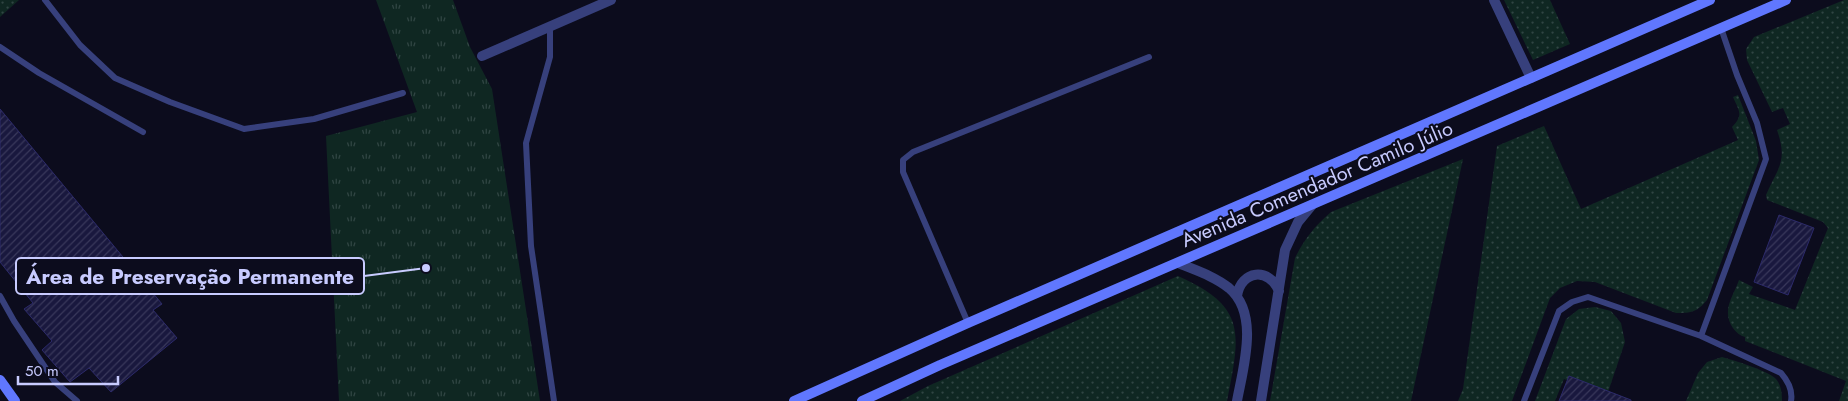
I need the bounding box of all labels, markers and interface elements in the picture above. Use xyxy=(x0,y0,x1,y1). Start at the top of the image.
street label: Avenida Comendador Camilo Júlio xyxy=(1177,114,1458,255)
callout: Área de Preservação Permanente xyxy=(16,258,364,294)
text: Área de Preservação Permanente xyxy=(25,262,354,292)
scale bar xyxy=(18,354,118,386)
text: 50 m xyxy=(25,360,59,382)

